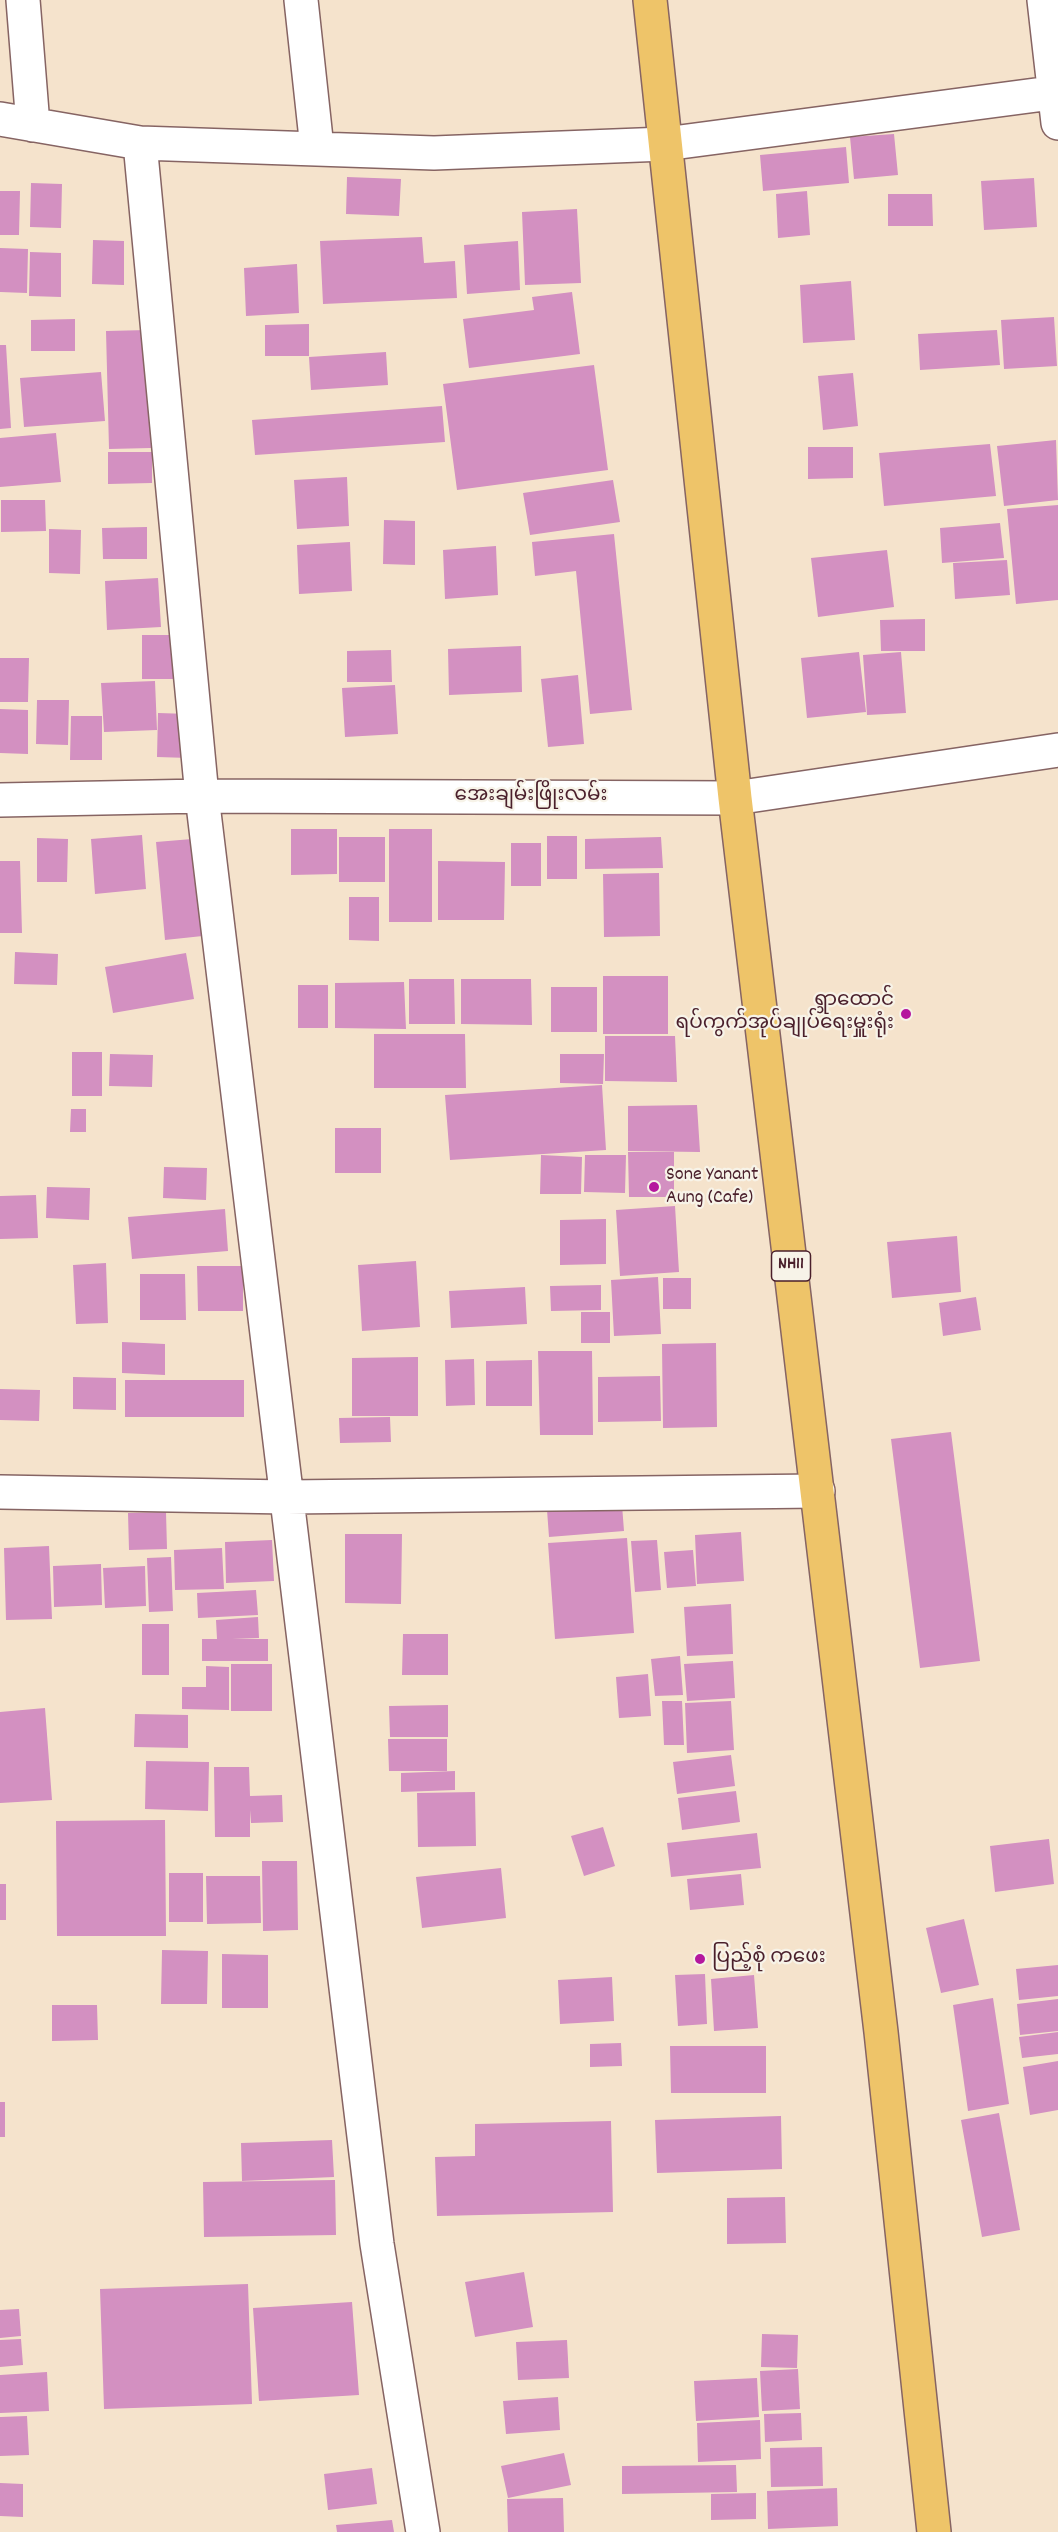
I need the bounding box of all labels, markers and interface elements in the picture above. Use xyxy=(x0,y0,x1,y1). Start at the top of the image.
street label: အေးချမ်းဖြိုးလမ်း xyxy=(455,785,607,809)
place label: ရွာထောင် ရပ်ကွက်အုပ်ချုပ်ရေးမှူးရုံး xyxy=(675,990,894,1037)
marker: ရွာထောင် ရပ်ကွက်အုပ်ချုပ်ရေးမှူးရုံး xyxy=(899,1007,913,1021)
place label: Sone Yanant Aung (Cafe) xyxy=(666,1164,758,1211)
marker: Sone Yanant Aung (Cafe) xyxy=(647,1180,661,1194)
road number: NH11 xyxy=(772,1251,810,1281)
place label: ပြည့်စုံ ကဖေး xyxy=(712,1947,826,1971)
marker: ပြည့်စုံ ကဖေး xyxy=(693,1952,707,1966)

